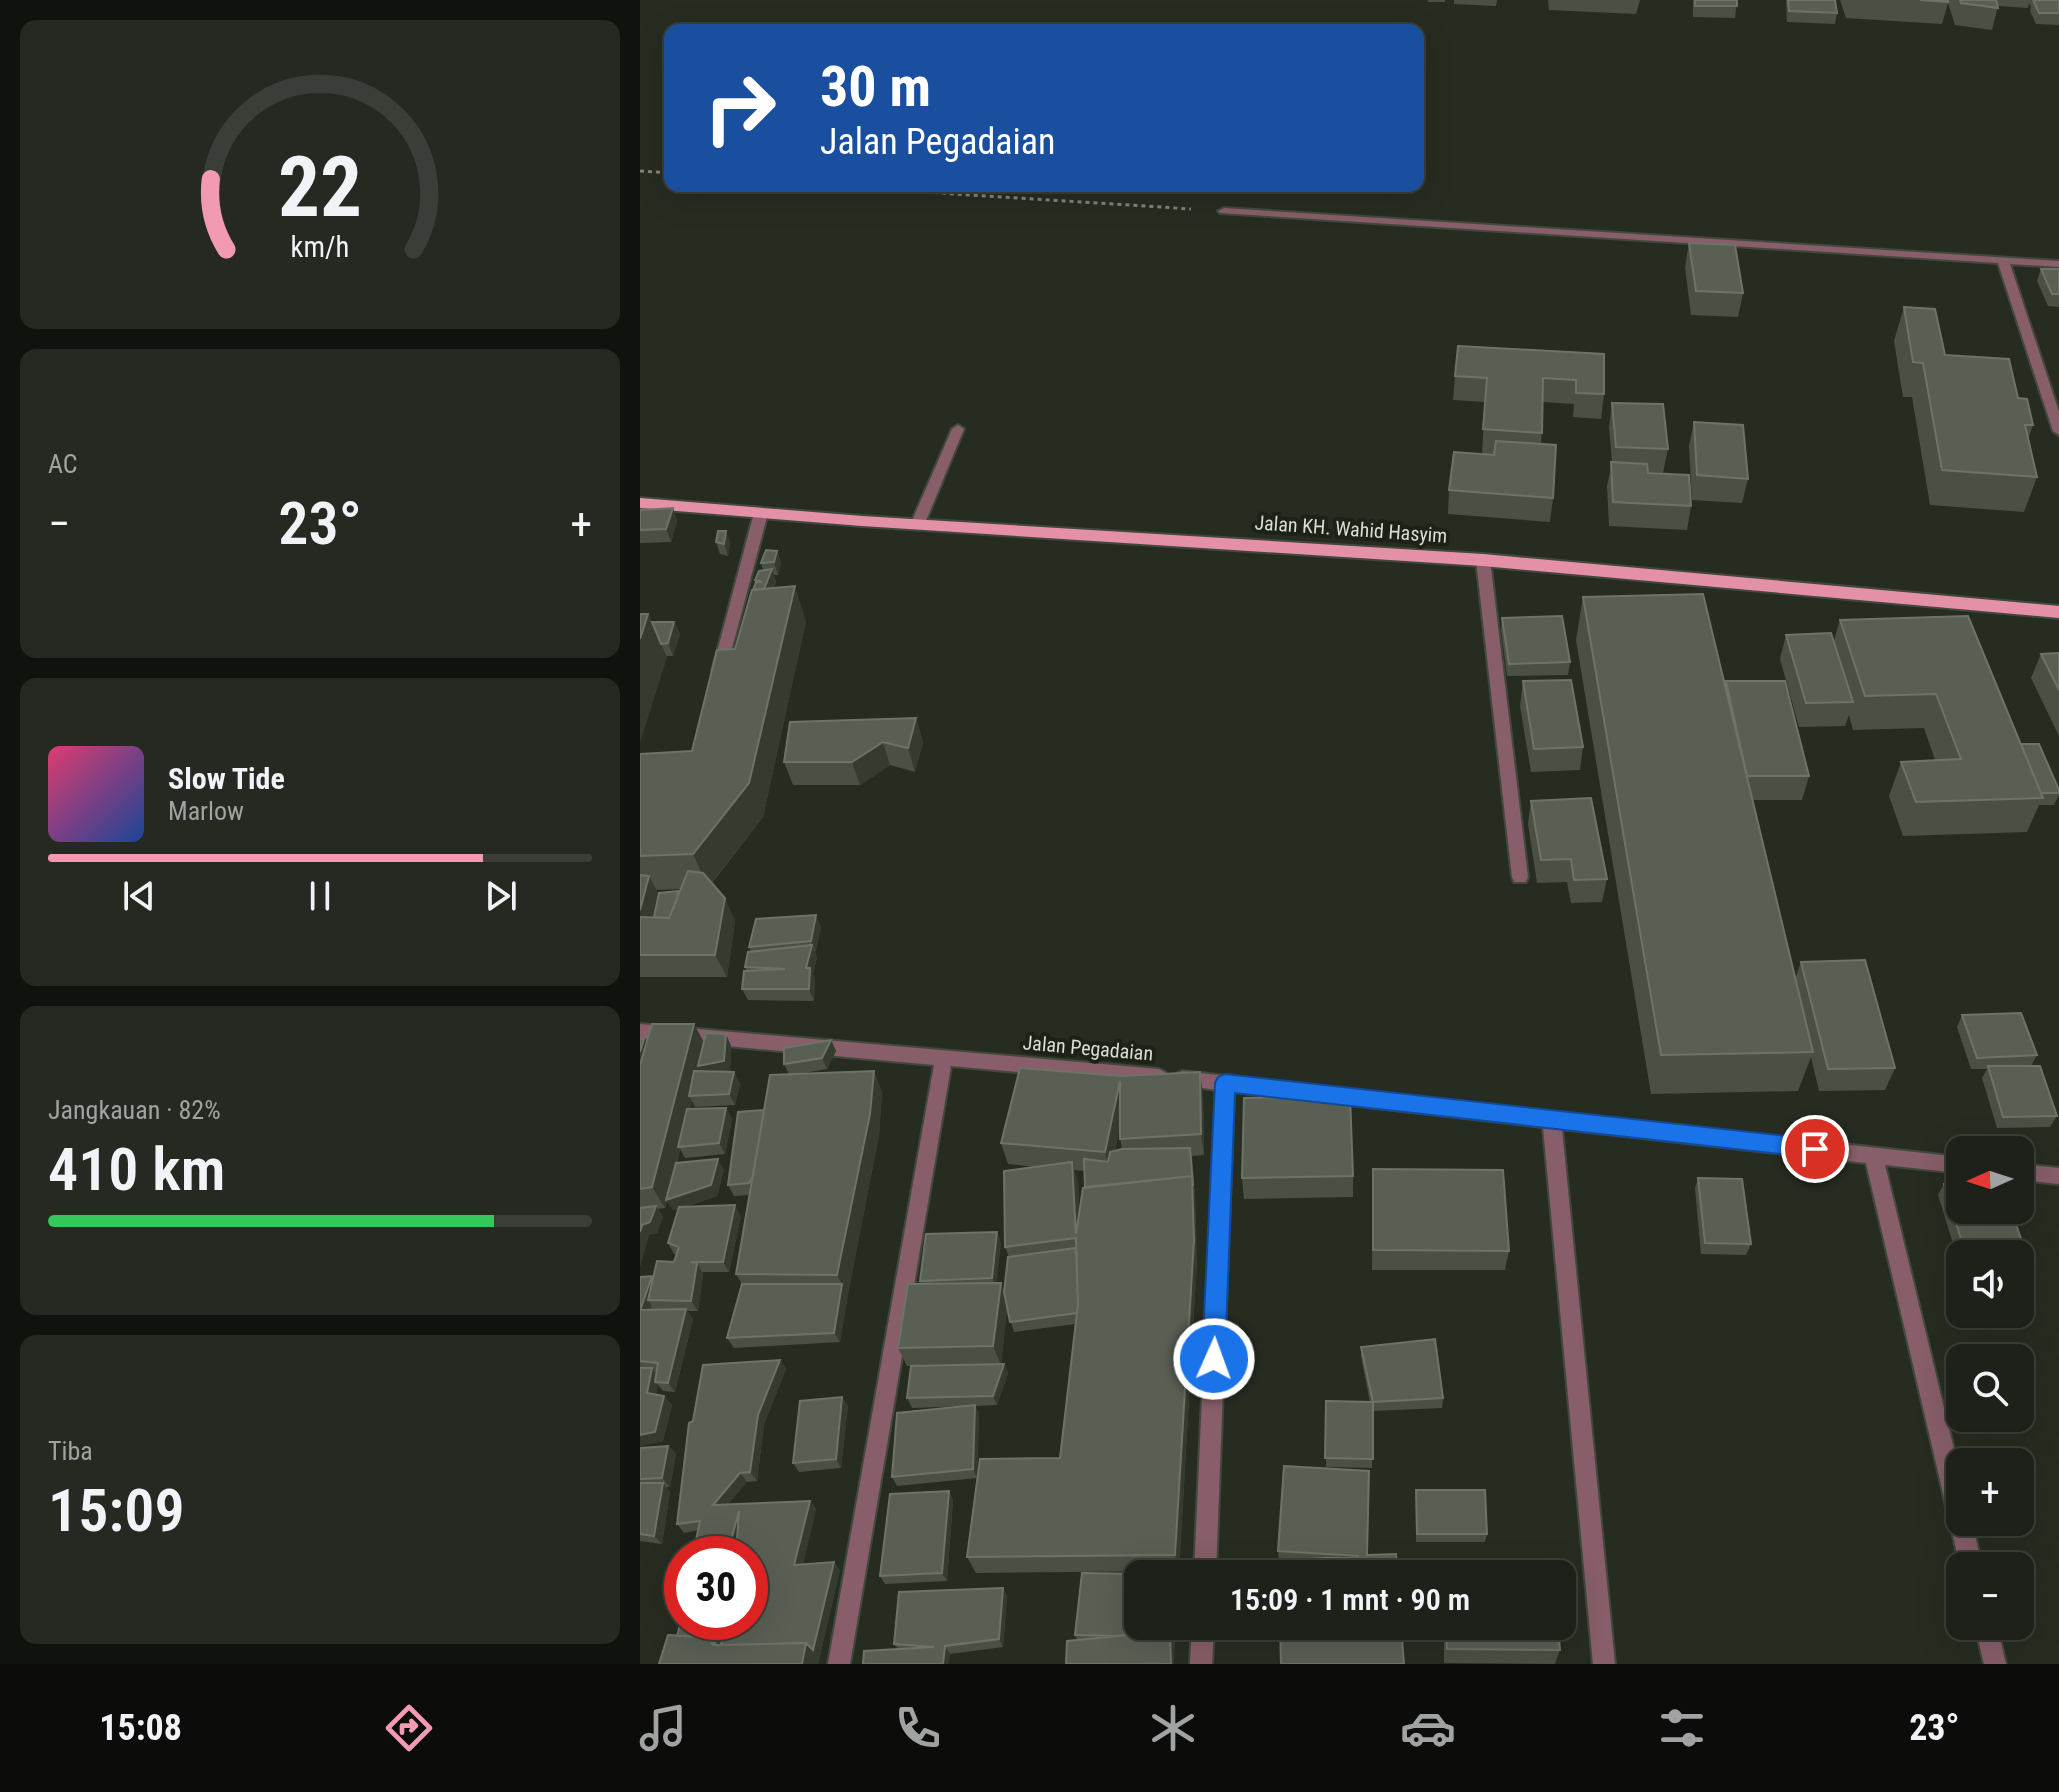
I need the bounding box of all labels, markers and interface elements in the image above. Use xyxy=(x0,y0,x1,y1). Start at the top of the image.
text: 30 m xyxy=(820,54,931,120)
icon: right xyxy=(688,56,792,160)
text: Jalan Pegadaian xyxy=(820,121,1056,163)
text: 22 xyxy=(278,139,362,236)
text: km/h xyxy=(291,231,349,265)
text: AC xyxy=(48,449,78,479)
text: 23° xyxy=(278,488,362,559)
text: − xyxy=(48,498,70,550)
text: + xyxy=(570,498,592,550)
street label: Jalan KH. Wahid Hasyim xyxy=(1254,510,1448,548)
text: Slow Tide xyxy=(168,761,285,796)
text: Marlow xyxy=(168,796,244,826)
icon: previous xyxy=(117,874,161,918)
icon: pause xyxy=(298,874,342,918)
icon: next xyxy=(479,874,523,918)
street label: Jalan Pegadaian xyxy=(1022,1030,1154,1066)
text: Jangkauan · 82% xyxy=(48,1095,221,1125)
pin xyxy=(1781,1115,1849,1183)
icon: arrive xyxy=(1793,1127,1837,1171)
text: 410 km xyxy=(48,1134,225,1205)
north arrow xyxy=(1946,1136,2034,1224)
map controls xyxy=(1946,1136,2034,1640)
button: sound xyxy=(1946,1240,2034,1328)
position arrow xyxy=(1172,1317,1256,1401)
button: search xyxy=(1946,1344,2034,1432)
text: Tiba xyxy=(48,1436,93,1466)
button: + xyxy=(1946,1448,2034,1536)
text: 15:09 xyxy=(48,1475,185,1546)
speed limit sign: 30 xyxy=(664,1536,768,1640)
button: − xyxy=(1946,1552,2034,1640)
text: 15:09 · 1 mnt · 90 m xyxy=(1230,1582,1470,1617)
icon: directions xyxy=(381,1700,437,1756)
icon: music xyxy=(635,1700,691,1756)
icon: phone xyxy=(890,1700,946,1756)
icon: climate xyxy=(1145,1700,1201,1756)
icon: car xyxy=(1400,1700,1456,1756)
icon: filters xyxy=(1654,1700,1710,1756)
text: 15:08 xyxy=(99,1707,182,1749)
text: 23° xyxy=(1909,1707,1960,1749)

